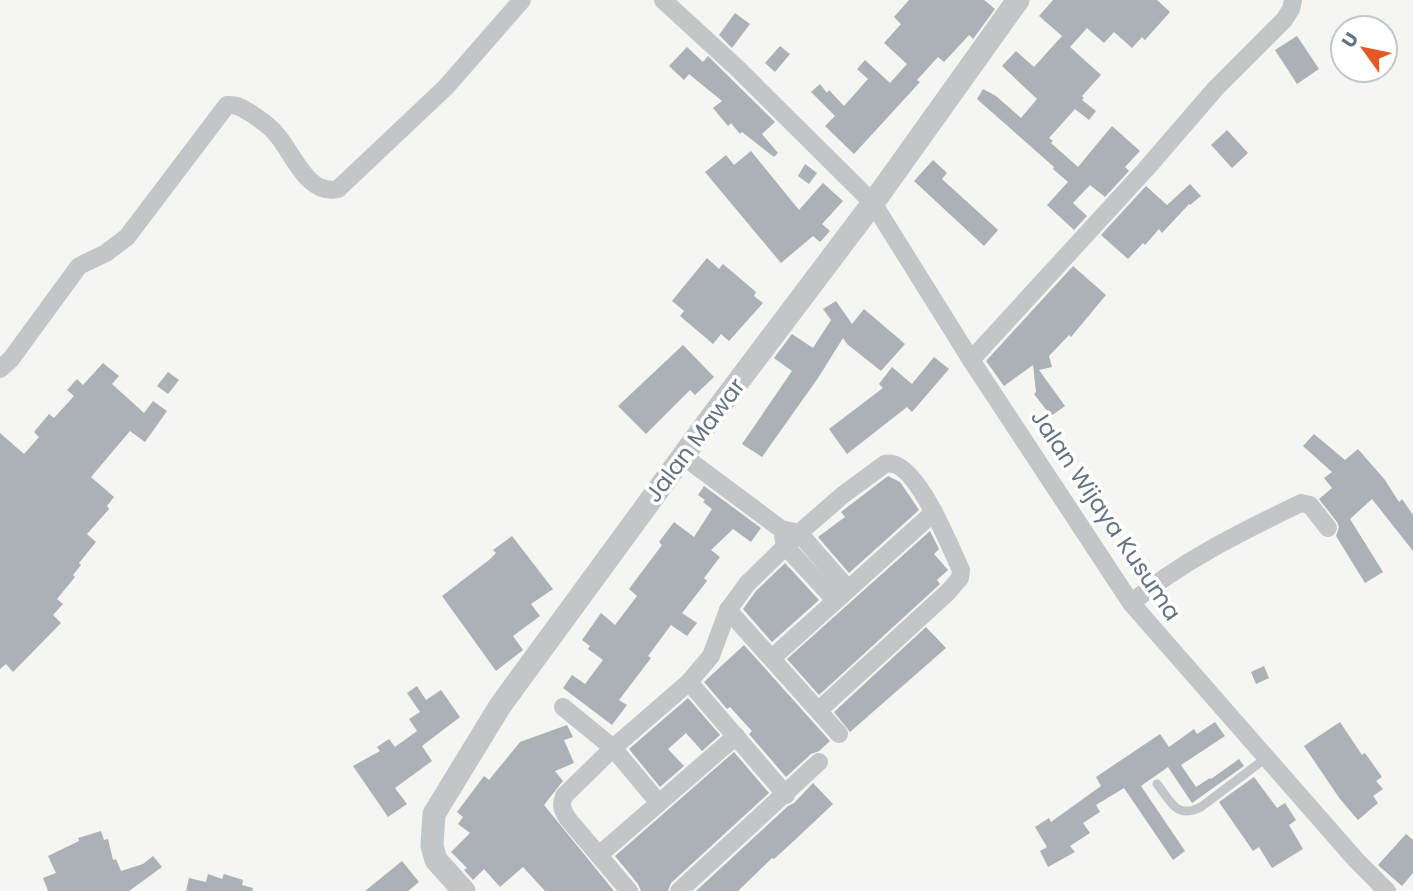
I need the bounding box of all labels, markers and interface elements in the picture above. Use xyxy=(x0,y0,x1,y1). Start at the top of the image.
north arrow xyxy=(1329,14,1399,84)
text: U xyxy=(1335,27,1365,53)
street label: Jalan Mawar xyxy=(638,371,752,509)
street label: Jalan Wijaya Kusuma xyxy=(1023,403,1189,627)

